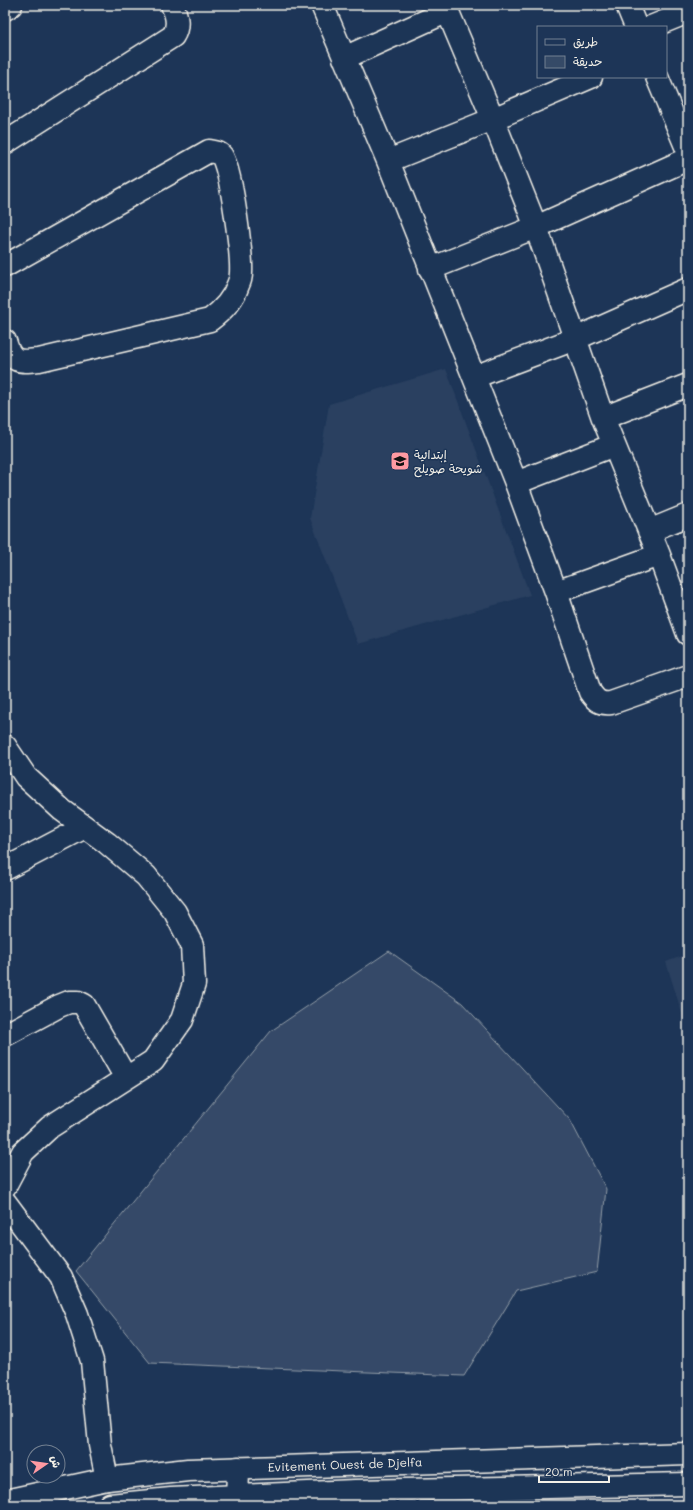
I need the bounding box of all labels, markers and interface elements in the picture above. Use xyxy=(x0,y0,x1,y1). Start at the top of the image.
legend xyxy=(537,26,667,78)
text: طريق xyxy=(573,33,598,49)
text: حديقة xyxy=(573,53,602,69)
place label: إبتدائية شويحة صويلح xyxy=(414,446,482,478)
school or university icon: إبتدائية شويحة صويلح xyxy=(389,450,411,472)
north arrow xyxy=(26,1444,66,1484)
street label: Evitement Ouest de Djelfa xyxy=(267,1453,423,1475)
text: ش xyxy=(48,1454,65,1469)
scale bar xyxy=(539,1458,609,1484)
text: 20 m xyxy=(545,1463,573,1479)

